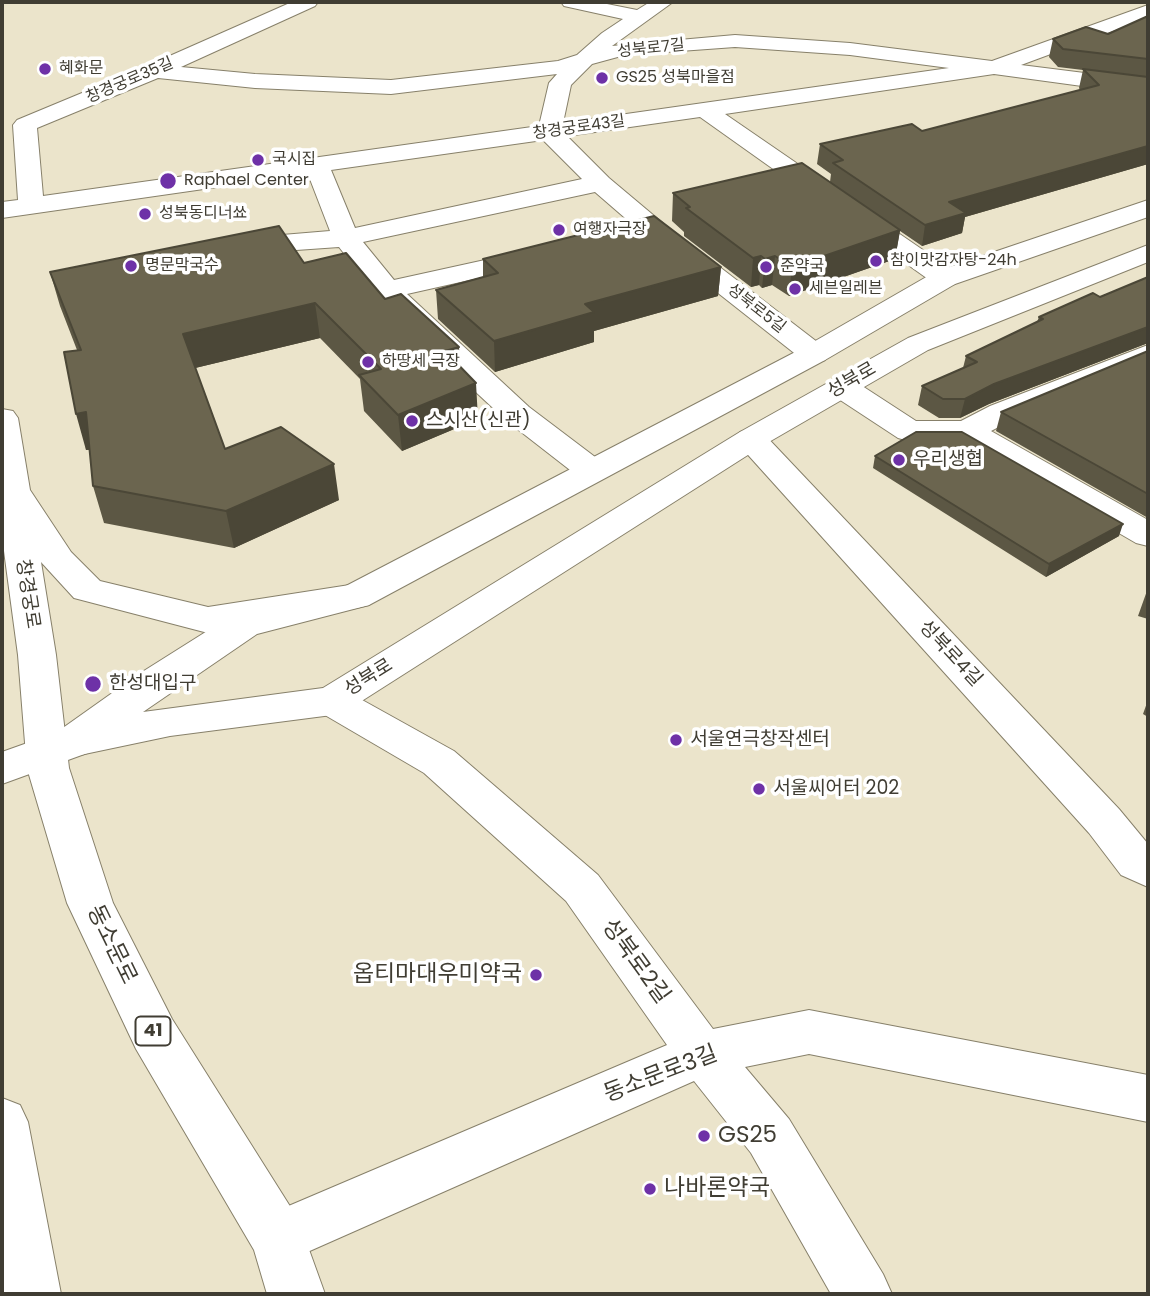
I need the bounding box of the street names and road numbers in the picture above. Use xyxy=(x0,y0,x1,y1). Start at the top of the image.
street label: 성북로7길 xyxy=(616,36,686,62)
street label: 창경궁로35길 xyxy=(83,54,177,108)
street label: 창경궁로43길 xyxy=(532,112,626,144)
street label: 성북로5길 xyxy=(723,280,789,338)
street label: 성북로 xyxy=(824,358,880,404)
street label: 창경궁로 xyxy=(10,558,44,630)
street label: 성북로4길 xyxy=(914,616,986,692)
street label: 성북로 xyxy=(341,654,397,702)
street label: 동소문로 xyxy=(80,901,142,989)
street label: 성북로2길 xyxy=(595,914,675,1010)
road number: 41 xyxy=(136,1016,170,1046)
street label: 동소문로3길 xyxy=(600,1041,722,1109)

